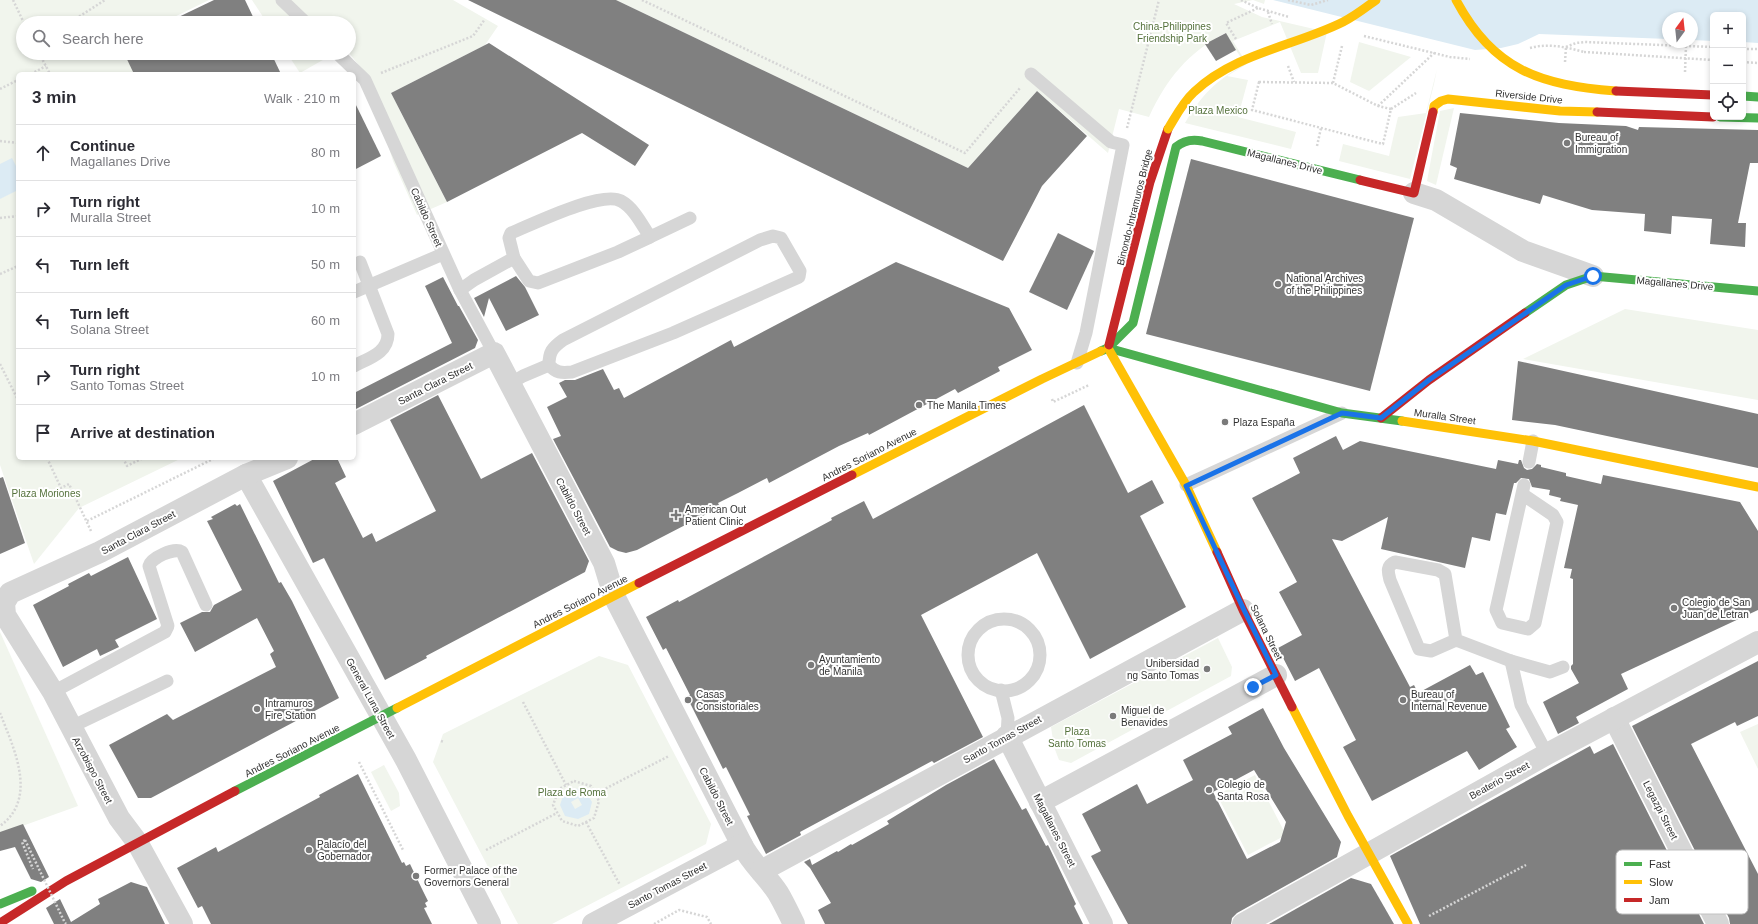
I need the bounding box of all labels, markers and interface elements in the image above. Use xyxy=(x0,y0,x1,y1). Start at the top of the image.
north arrow xyxy=(1662,12,1698,48)
map controls xyxy=(1710,12,1746,120)
button: + xyxy=(1710,12,1746,48)
search box xyxy=(16,16,356,60)
park label: China-Philippines Friendship Park xyxy=(1133,21,1211,44)
icon: search xyxy=(30,27,52,49)
text: Search here xyxy=(62,30,144,47)
button: − xyxy=(1710,48,1746,84)
button: locate xyxy=(1710,84,1746,120)
street label: Riverside Drive xyxy=(1495,87,1564,106)
text: 3 min xyxy=(32,88,76,107)
text: Walk · 210 m xyxy=(264,91,340,106)
park label: Plaza Mexico xyxy=(1188,105,1248,116)
place label: Bureau of Immigration xyxy=(1575,132,1627,155)
text: Continue xyxy=(70,137,135,154)
marker: Bureau of Immigration xyxy=(1562,138,1572,148)
icon: ahead xyxy=(32,142,54,164)
text: 80 m xyxy=(311,145,340,160)
street label: Binondo-Intramuros Bridge xyxy=(1115,147,1154,266)
street label: Magallanes Drive xyxy=(1246,147,1324,176)
text: Magallanes Drive xyxy=(70,154,170,169)
street label: Cabildo Street xyxy=(409,186,445,249)
text: Turn right xyxy=(70,193,140,210)
icon: right xyxy=(32,198,54,220)
text: 10 m xyxy=(311,201,340,216)
text: Muralla Street xyxy=(70,210,151,225)
icon: left xyxy=(32,254,54,276)
text: Turn left xyxy=(70,256,129,273)
text: 50 m xyxy=(311,257,340,272)
route start xyxy=(1584,267,1602,285)
place label: National Archives of the Philippines xyxy=(1286,273,1363,296)
street label: Magallanes Drive xyxy=(1636,275,1714,292)
marker: National Archives of the Philippines xyxy=(1273,279,1283,289)
text: Turn left xyxy=(70,305,129,322)
icon: left xyxy=(32,310,54,332)
text: 60 m xyxy=(311,313,340,328)
text: Solana Street xyxy=(70,322,149,337)
street label: Santa Clara Street xyxy=(396,360,475,407)
text: Turn right xyxy=(70,361,140,378)
icon: right xyxy=(32,366,54,388)
text: 10 m xyxy=(311,369,340,384)
text: Santo Tomas Street xyxy=(70,378,184,393)
marker: The Manila Times xyxy=(914,400,924,410)
place label: The Manila Times xyxy=(927,400,1006,411)
street label: Muralla Street xyxy=(1413,407,1477,426)
marker: Plaza España xyxy=(1220,417,1230,427)
place label: Plaza España xyxy=(1233,417,1295,428)
icon: arrive xyxy=(32,422,54,444)
text: Arrive at destination xyxy=(70,424,215,441)
street label: Andres Soriano Avenue xyxy=(820,426,919,483)
street label: Cabildo Street xyxy=(554,476,593,537)
park label: Plaza Moriones xyxy=(12,488,80,499)
place label: American Out Patient Clinic xyxy=(685,504,746,527)
street label: Santa Clara Street xyxy=(99,508,177,557)
marker: American Out Patient Clinic xyxy=(670,509,682,521)
street label: Andres Soriano Avenue xyxy=(531,573,630,630)
place label: Colegio de San Juan de Letran xyxy=(1682,597,1750,620)
street label: Solana Street xyxy=(1248,603,1285,662)
marker: Colegio de San Juan de Letran xyxy=(1669,603,1679,613)
place label: Ayuntamiento de Manila xyxy=(819,654,880,677)
street label: General Luna Street xyxy=(344,656,397,740)
place label: Unibersidad ng Santo Tomas xyxy=(1127,658,1199,681)
marker: Ayuntamiento de Manila xyxy=(806,660,816,670)
marker: Unibersidad ng Santo Tomas xyxy=(1202,664,1212,674)
route end xyxy=(1244,678,1262,696)
place label: Casas Consistoriales xyxy=(696,689,759,712)
place label: Bureau of Internal Revenue xyxy=(1411,689,1488,712)
marker: Casas Consistoriales xyxy=(683,695,693,705)
marker: Bureau of Internal Revenue xyxy=(1398,695,1408,705)
place label: Intramuros Fire Station xyxy=(265,698,316,721)
marker: Intramuros Fire Station xyxy=(252,704,262,714)
place label: Miguel de Benavides xyxy=(1121,705,1168,728)
marker: Miguel de Benavides xyxy=(1108,711,1118,721)
street label: Santo Tomas Street xyxy=(961,713,1043,765)
street label: Andres Soriano Avenue xyxy=(243,722,342,779)
park label: Plaza Santo Tomas xyxy=(1048,726,1106,749)
street label: Arzobispo Street xyxy=(70,735,115,806)
street label: Beaterio Street xyxy=(1467,759,1531,801)
street label: Cabildo Street xyxy=(697,765,736,827)
place label: Colegio de Santa Rosa xyxy=(1217,779,1270,802)
street label: Legazpi Street xyxy=(1641,779,1680,842)
marker: Colegio de Santa Rosa xyxy=(1204,785,1214,795)
park label: Plaza de Roma xyxy=(538,787,607,798)
street label: Magallanes Street xyxy=(1031,792,1078,869)
place label: Palacío del Gobernador xyxy=(317,839,371,862)
marker: Palacío del Gobernador xyxy=(304,845,314,855)
legend xyxy=(1616,850,1748,914)
text: Fast xyxy=(1649,858,1670,870)
street label: Santo Tomas Street xyxy=(626,860,709,911)
place label: Former Palace of the Governors General xyxy=(424,865,518,888)
marker: Former Palace of the Governors General xyxy=(411,871,421,881)
text: Slow xyxy=(1649,876,1673,888)
text: Jam xyxy=(1649,894,1670,906)

